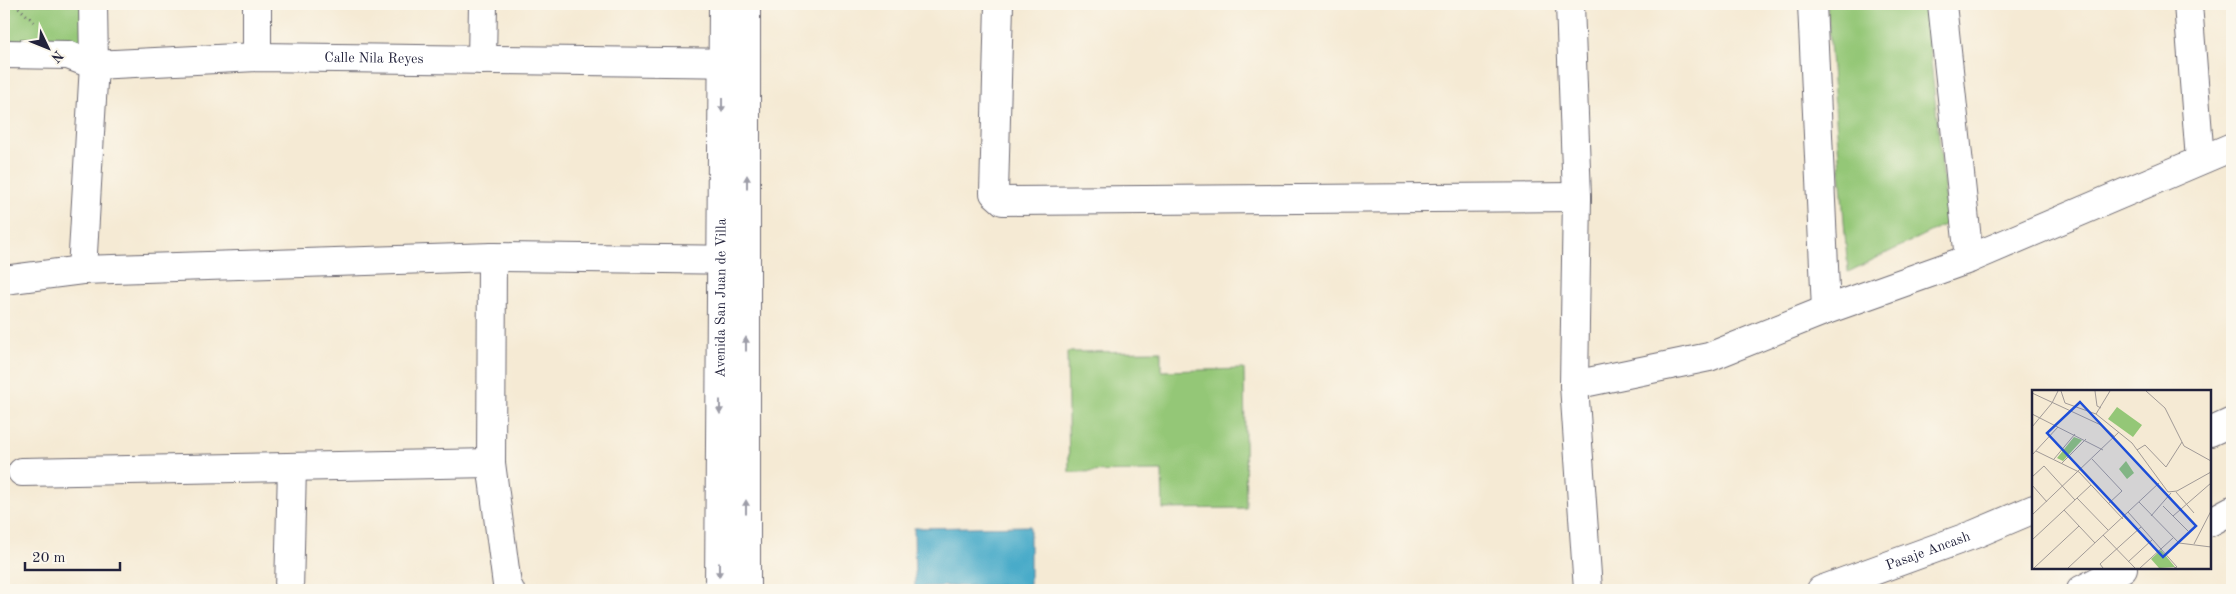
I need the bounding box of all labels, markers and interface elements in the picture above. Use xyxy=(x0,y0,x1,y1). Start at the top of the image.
north arrow xyxy=(22,22,72,72)
text: N xyxy=(48,47,66,65)
street label: Calle Nila Reyes xyxy=(324,51,424,66)
one-way arrow xyxy=(718,97,726,113)
one-way arrow xyxy=(743,173,751,189)
street label: Avenida San Juan de Villa xyxy=(713,218,729,378)
one-way arrow xyxy=(742,336,750,352)
inset map xyxy=(2032,390,2211,569)
one-way arrow xyxy=(716,400,724,416)
one-way arrow xyxy=(742,498,750,514)
street label: Pasaje Ancash xyxy=(1884,529,1973,573)
scale bar xyxy=(25,539,120,571)
text: 20 m xyxy=(32,551,66,566)
one-way arrow xyxy=(715,562,723,578)

